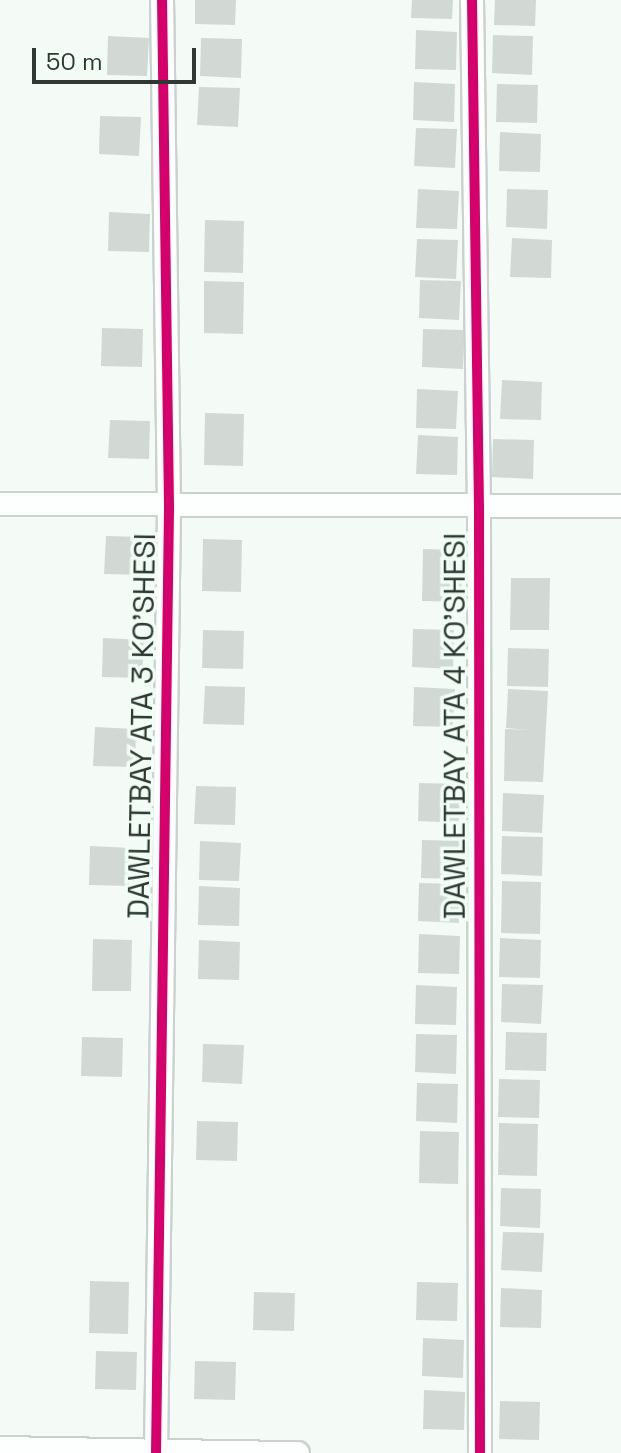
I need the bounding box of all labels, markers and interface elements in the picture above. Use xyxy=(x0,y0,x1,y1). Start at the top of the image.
scale bar xyxy=(36,32,200,82)
text: 50 m xyxy=(46,46,103,77)
street label: DAWLETBAY ATA 3 KO'SHESI xyxy=(121,532,163,920)
street label: DAWLETBAY ATA 4 KO'SHESI xyxy=(437,532,473,920)

